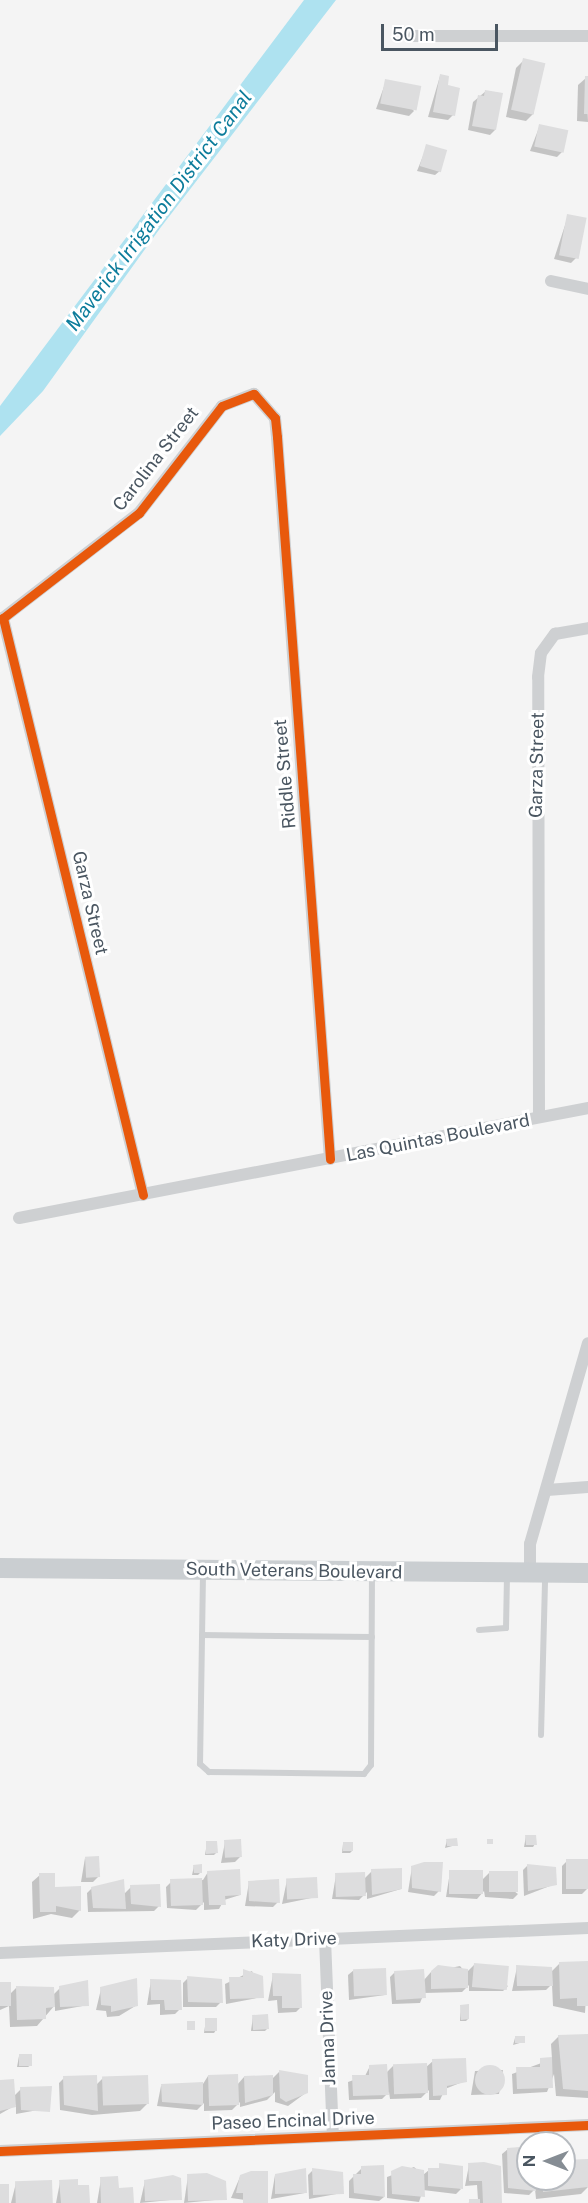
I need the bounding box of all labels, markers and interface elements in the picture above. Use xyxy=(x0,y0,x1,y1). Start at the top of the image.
scale bar xyxy=(384,12,501,50)
text: 50 m xyxy=(392,24,435,45)
water label: Maverick Irrigation District Canal xyxy=(61,86,257,336)
street label: Carolina Street xyxy=(109,403,203,515)
street label: Garza Street xyxy=(525,712,549,818)
street label: Riddle Street xyxy=(269,718,301,830)
street label: Garza Street xyxy=(68,849,112,957)
street label: Las Quintas Boulevard xyxy=(344,1110,532,1166)
street label: South Veterans Boulevard xyxy=(185,1558,403,1584)
street label: Katy Drive xyxy=(251,1928,337,1952)
street label: Janna Drive xyxy=(316,1990,340,2086)
street label: Paseo Encinal Drive xyxy=(211,2107,375,2135)
north arrow xyxy=(516,2131,576,2191)
text: N xyxy=(520,2155,539,2167)

